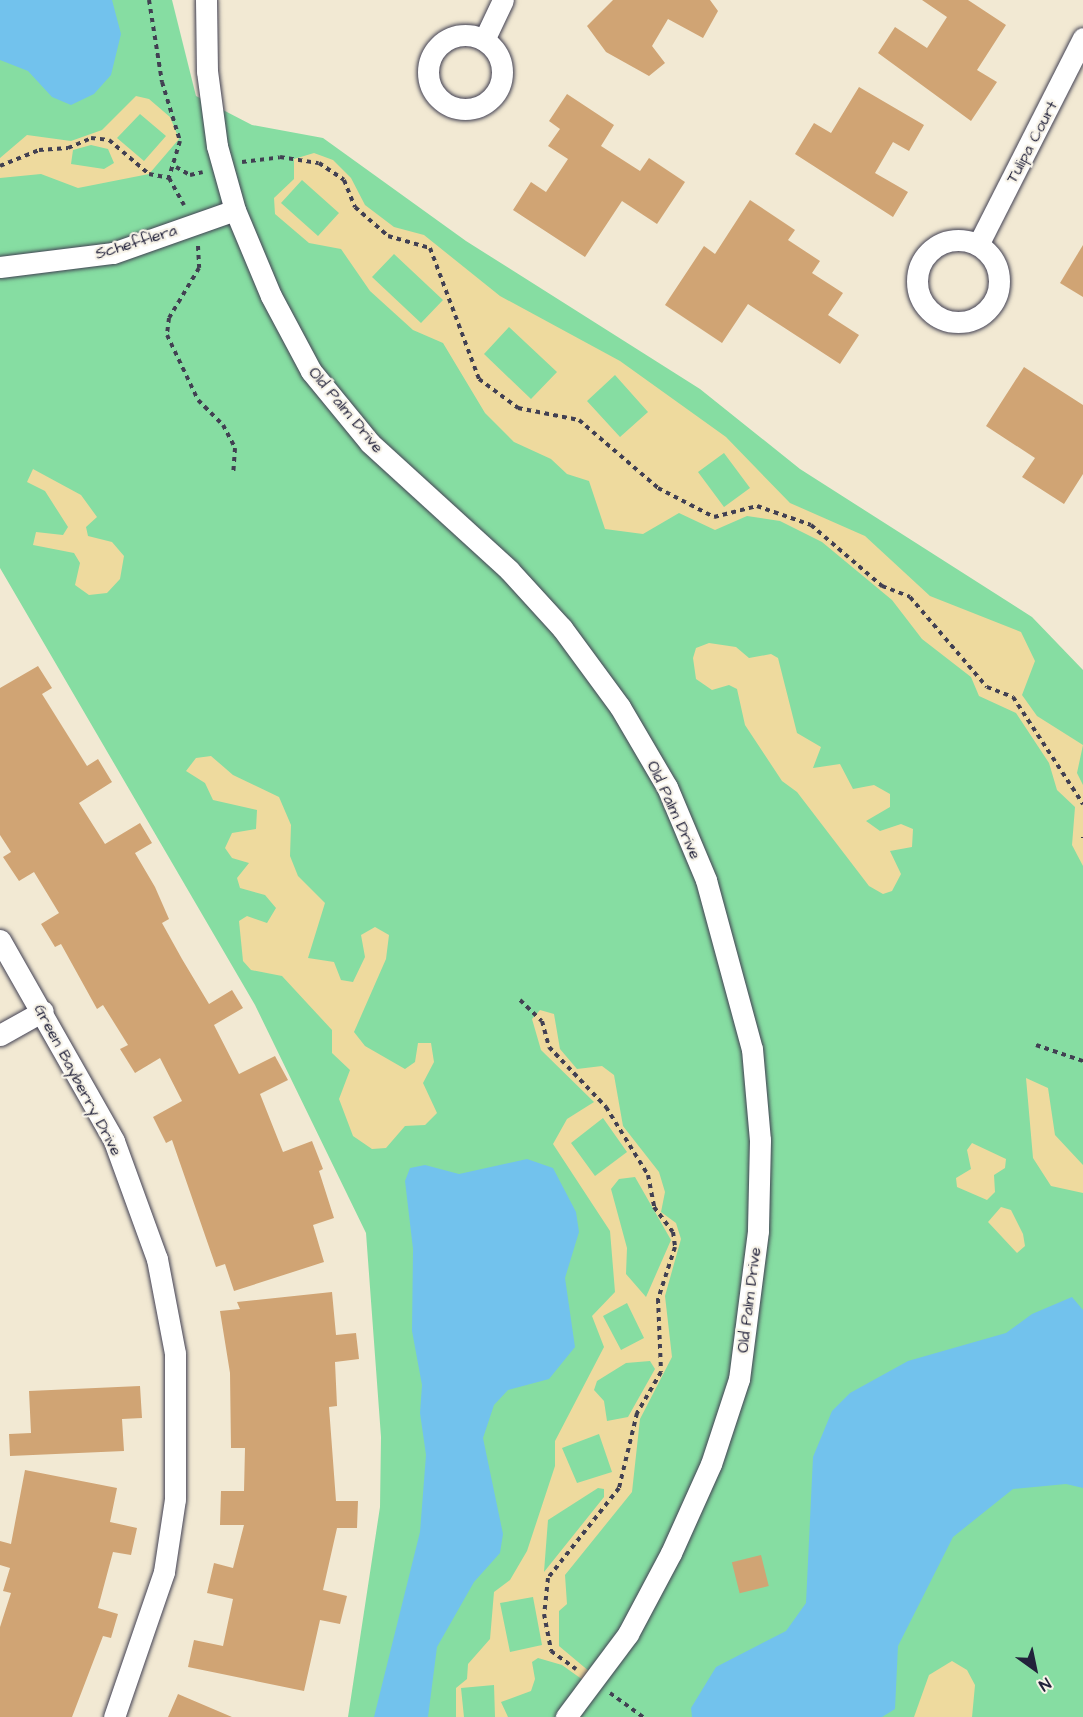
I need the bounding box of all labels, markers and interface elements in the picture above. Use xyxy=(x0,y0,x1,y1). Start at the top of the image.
street label: Tulipa Court xyxy=(1002,98,1062,186)
street label: Schefflera xyxy=(93,221,179,263)
street label: Old Palm Drive xyxy=(305,363,387,457)
street label: Old Palm Drive xyxy=(643,758,705,862)
street label: Green Bayberry Drive xyxy=(30,1001,126,1159)
street label: Old Palm Drive xyxy=(733,1246,765,1354)
north arrow xyxy=(1005,1639,1065,1699)
text: N xyxy=(1035,1672,1055,1696)

